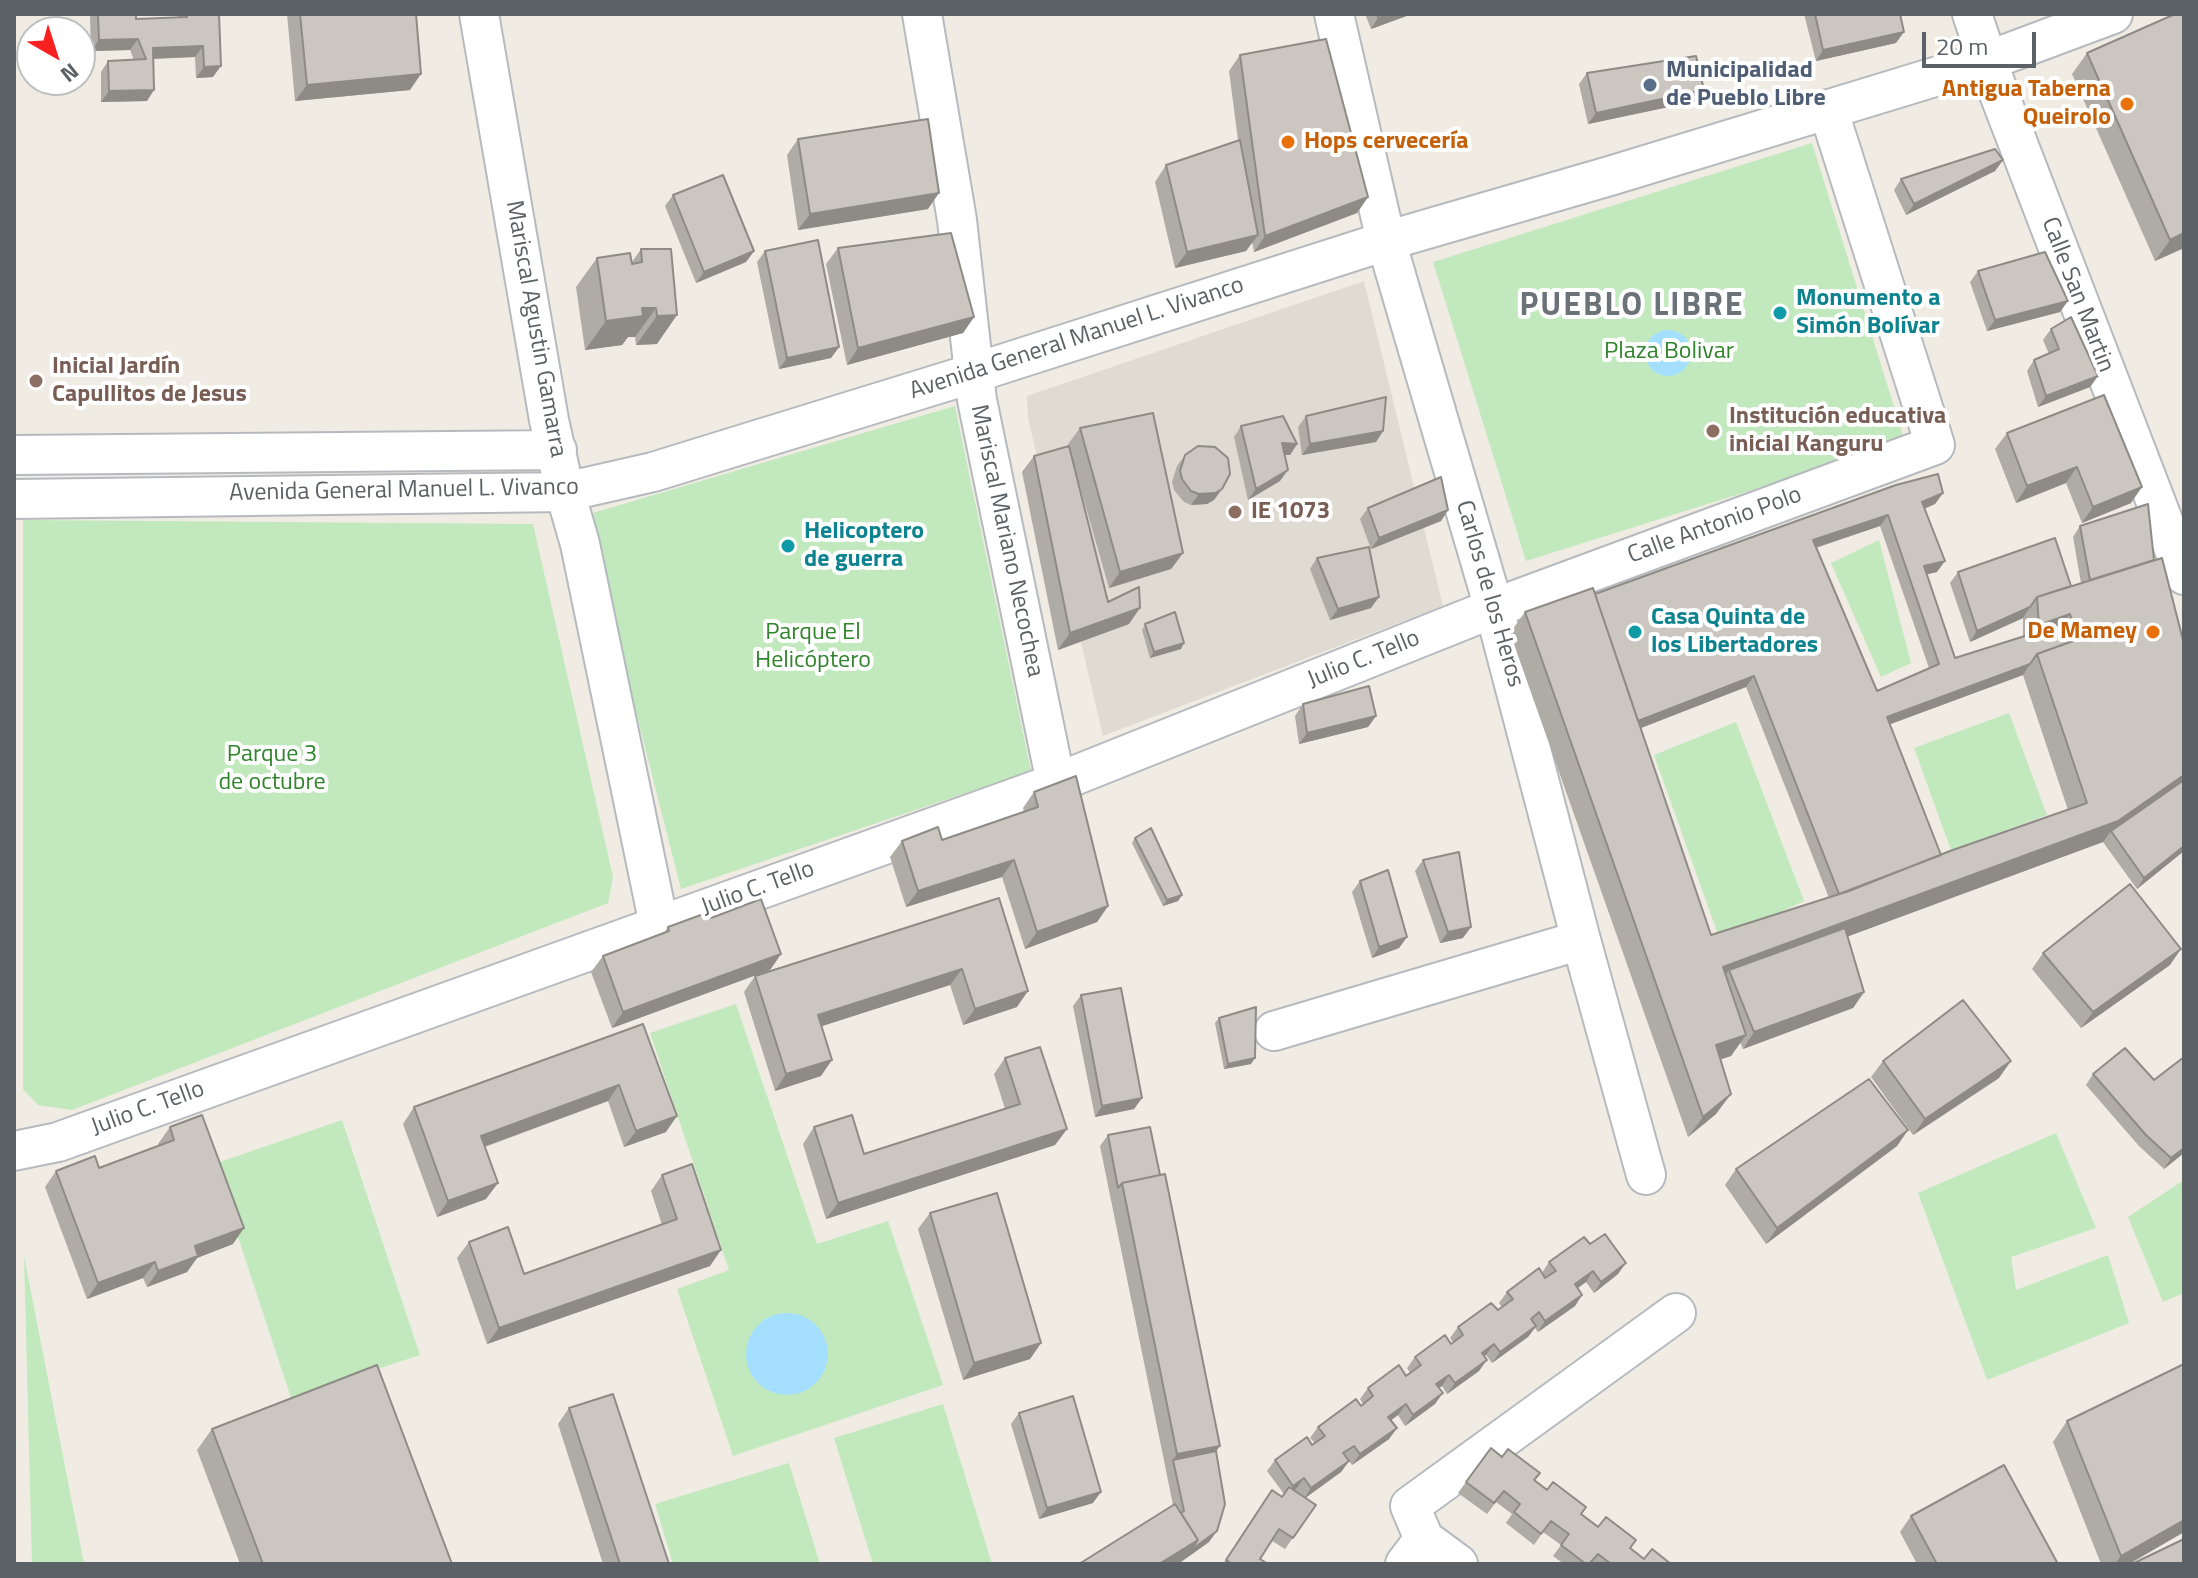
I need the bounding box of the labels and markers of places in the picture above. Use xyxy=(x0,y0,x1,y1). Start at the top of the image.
place label: Municipalidad de Pueblo Libre xyxy=(1666,57,1826,113)
marker: Municipalidad de Pueblo Libre xyxy=(1641,76,1659,94)
place label: Antigua Taberna Queirolo xyxy=(1942,76,2111,132)
marker: Antigua Taberna Queirolo xyxy=(2118,95,2136,113)
place label: Hops cervecería xyxy=(1304,128,1469,156)
marker: Hops cervecería xyxy=(1279,133,1297,151)
place label: Monumento a Simón Bolívar xyxy=(1796,285,1940,341)
marker: Monumento a Simón Bolívar xyxy=(1771,304,1789,322)
place label: Inicial Jardín Capullitos de Jesus xyxy=(52,353,247,409)
marker: Inicial Jardín Capullitos de Jesus xyxy=(27,372,45,390)
place label: Institución educativa inicial Kanguru xyxy=(1729,403,1946,459)
marker: Institución educativa inicial Kanguru xyxy=(1704,422,1722,440)
place label: IE 1073 xyxy=(1251,498,1330,526)
marker: IE 1073 xyxy=(1226,503,1244,521)
place label: Helicoptero de guerra xyxy=(804,518,924,574)
marker: Helicoptero de guerra xyxy=(779,537,797,555)
place label: Casa Quinta de los Libertadores xyxy=(1651,604,1818,660)
place label: De Mamey xyxy=(2027,618,2137,646)
marker: Casa Quinta de los Libertadores xyxy=(1626,623,1644,641)
marker: De Mamey xyxy=(2144,623,2162,641)

